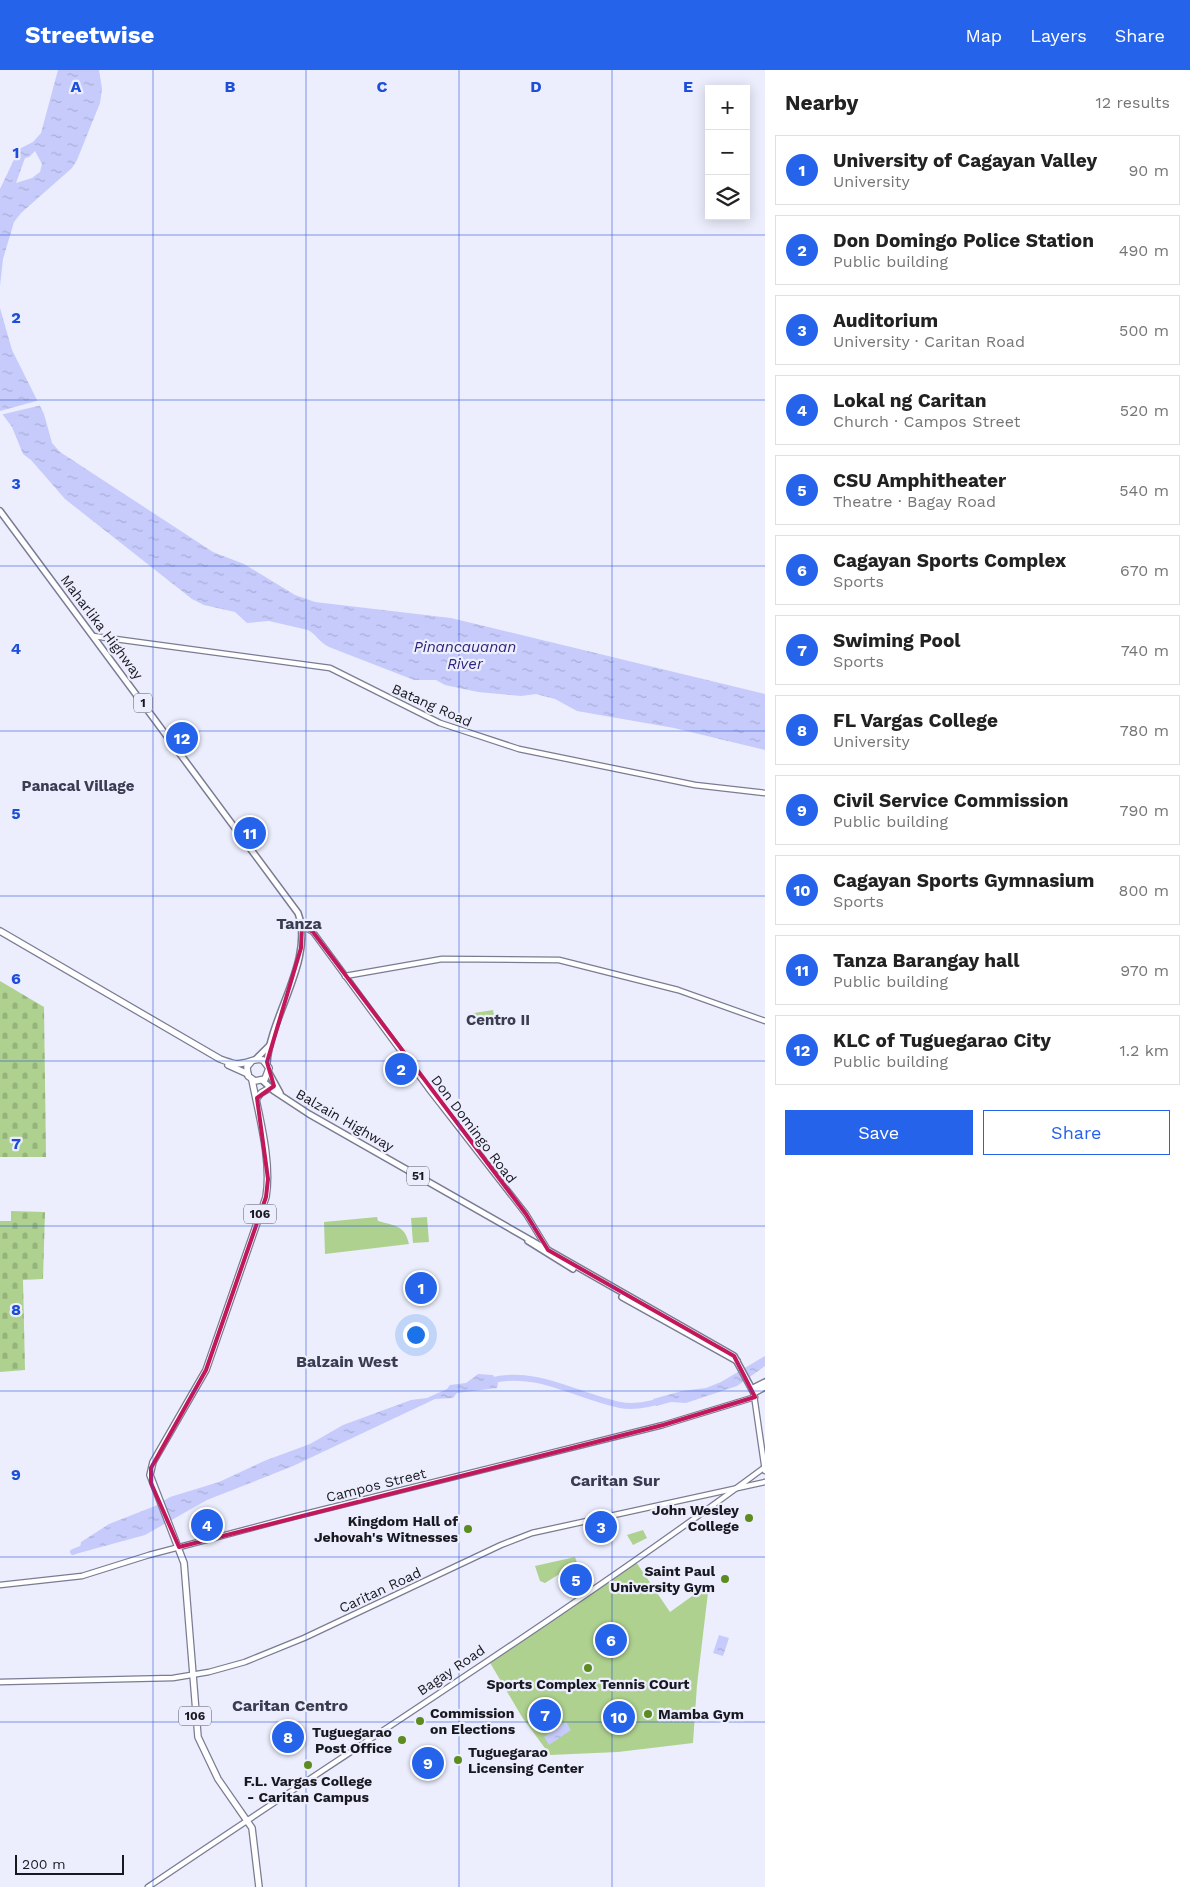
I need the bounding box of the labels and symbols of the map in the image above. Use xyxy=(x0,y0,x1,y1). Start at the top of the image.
text: A xyxy=(71,77,82,96)
text: B xyxy=(225,77,236,96)
text: C xyxy=(377,77,388,96)
text: D xyxy=(530,77,542,96)
text: E xyxy=(683,77,693,96)
text: 1 xyxy=(13,143,19,162)
text: 2 xyxy=(11,308,21,327)
text: 3 xyxy=(11,474,21,493)
street label: Maharlika Highway xyxy=(58,572,147,683)
water label: Pinancauanan River xyxy=(414,638,516,673)
text: 4 xyxy=(11,639,21,658)
street label: Batang Road xyxy=(390,680,474,730)
road number: 1 xyxy=(134,694,152,712)
pin: 12 xyxy=(166,719,198,757)
district label: Panacal Village xyxy=(22,777,135,795)
text: 5 xyxy=(11,804,21,823)
pin: 11 xyxy=(234,814,266,852)
district label: Tanza xyxy=(276,914,323,933)
text: 6 xyxy=(11,969,21,988)
district label: Centro II xyxy=(466,1011,530,1029)
pin: 2 xyxy=(385,1050,417,1088)
street label: Don Domingo Road xyxy=(428,1072,520,1186)
street label: Balzain Highway xyxy=(293,1086,397,1155)
text: 7 xyxy=(11,1134,21,1153)
road number: 51 xyxy=(407,1166,429,1186)
road number: 106 xyxy=(244,1204,276,1224)
pin: 1 xyxy=(405,1269,437,1307)
text: 8 xyxy=(11,1300,21,1319)
your location xyxy=(403,1322,429,1348)
district label: Balzain West xyxy=(296,1352,398,1371)
text: 9 xyxy=(11,1465,21,1484)
street label: Campos Street xyxy=(324,1465,428,1505)
district label: Caritan Sur xyxy=(570,1471,660,1490)
place label: John Wesley College xyxy=(652,1502,739,1534)
pin: 4 xyxy=(191,1506,223,1544)
pin: 3 xyxy=(585,1508,617,1546)
marker: John Wesley College xyxy=(743,1512,755,1524)
place label: Kingdom Hall of Jehovah's Witnesses xyxy=(314,1513,459,1545)
marker: Kingdom Hall of Jehovah's Witnesses xyxy=(462,1523,474,1535)
pin: 5 xyxy=(560,1561,592,1599)
place label: Saint Paul University Gym xyxy=(610,1563,715,1595)
street label: Caritan Road xyxy=(337,1564,423,1616)
marker: Saint Paul University Gym xyxy=(719,1573,731,1585)
pin: 6 xyxy=(595,1621,627,1659)
street label: Bagay Road xyxy=(414,1642,488,1698)
marker: Sports Complex Tennis COurt xyxy=(582,1662,594,1674)
place label: Sports Complex Tennis COurt xyxy=(487,1676,689,1692)
district label: Caritan Centro xyxy=(232,1696,348,1715)
pin: 7 xyxy=(529,1696,561,1734)
pin: 10 xyxy=(603,1698,635,1736)
place label: Commission on Elections xyxy=(430,1705,516,1737)
road number: 106 xyxy=(179,1706,211,1725)
place label: Mamba Gym xyxy=(658,1706,744,1722)
marker: Mamba Gym xyxy=(642,1708,654,1720)
marker: Commission on Elections xyxy=(414,1715,426,1727)
pin: 8 xyxy=(272,1718,304,1756)
place label: Tuguegarao Post Office xyxy=(312,1724,392,1756)
marker: Tuguegarao Post Office xyxy=(396,1734,408,1746)
pin: 9 xyxy=(412,1744,444,1782)
place label: Tuguegarao Licensing Center xyxy=(468,1744,584,1776)
marker: Tuguegarao Licensing Center xyxy=(452,1754,464,1766)
marker: F.L. Vargas College - Caritan Campus xyxy=(302,1759,314,1771)
place label: F.L. Vargas College - Caritan Campus xyxy=(244,1773,372,1805)
scale bar xyxy=(15,1852,124,1875)

